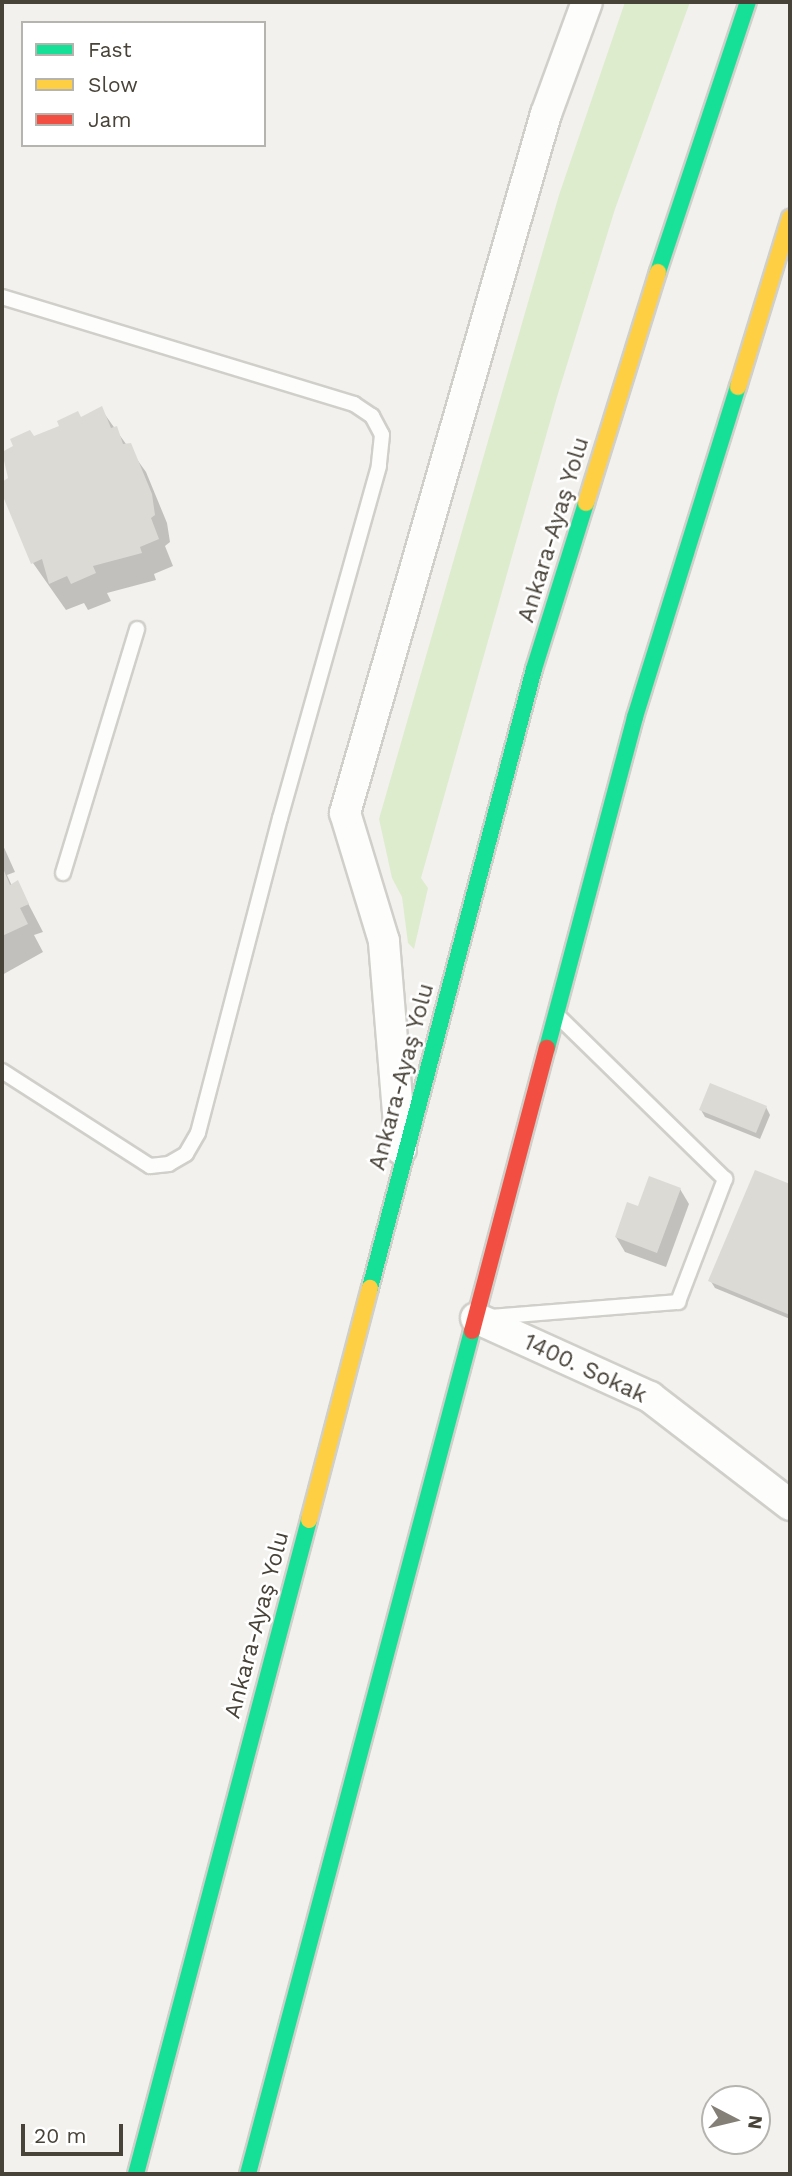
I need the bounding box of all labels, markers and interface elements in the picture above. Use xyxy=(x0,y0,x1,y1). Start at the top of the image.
legend xyxy=(21,21,266,147)
text: Fast xyxy=(88,37,132,62)
text: Slow xyxy=(88,72,138,97)
text: Jam xyxy=(88,107,131,132)
street label: Ankara-Ayaş Yolu xyxy=(513,434,595,626)
street label: Ankara-Ayaş Yolu xyxy=(364,980,440,1174)
street label: 1400. Sokak xyxy=(519,1329,651,1409)
street label: Ankara-Ayaş Yolu xyxy=(219,1528,295,1722)
north arrow xyxy=(701,2085,771,2155)
scale bar xyxy=(24,2110,126,2154)
text: N xyxy=(743,2114,768,2131)
text: 20 m xyxy=(34,2123,86,2148)

